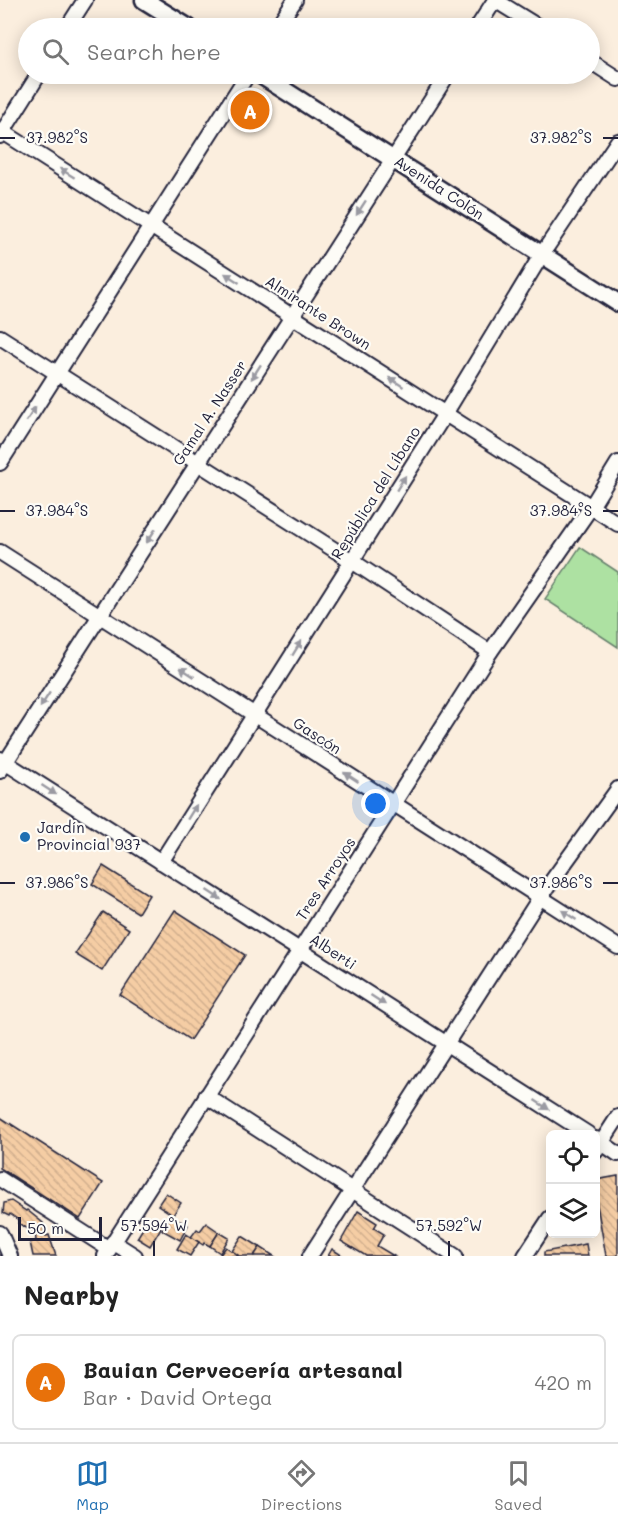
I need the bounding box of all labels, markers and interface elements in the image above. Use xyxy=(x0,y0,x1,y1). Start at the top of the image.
search box xyxy=(18,18,600,84)
icon: search xyxy=(39,35,72,68)
text: Search here xyxy=(87,37,221,66)
pin: A xyxy=(230,88,270,132)
text: 37.982°S xyxy=(26,127,88,147)
text: 37.982°S xyxy=(530,127,592,147)
street label: Avenida Colón xyxy=(391,151,488,224)
one-way arrow xyxy=(59,167,75,178)
one-way arrow xyxy=(356,200,367,216)
street label: Almirante Brown xyxy=(262,270,375,354)
one-way arrow xyxy=(223,272,240,283)
street label: Gamal A. Nasser xyxy=(168,356,251,469)
one-way arrow xyxy=(251,364,262,380)
one-way arrow xyxy=(388,377,404,388)
one-way arrow xyxy=(26,406,37,422)
street label: República del Líbano xyxy=(326,422,424,563)
one-way arrow xyxy=(396,475,407,491)
text: 37.984°S xyxy=(26,500,88,520)
text: 37.984°S xyxy=(530,500,592,520)
one-way arrow xyxy=(145,528,156,544)
one-way arrow xyxy=(291,640,302,656)
one-way arrow xyxy=(179,666,195,678)
one-way arrow xyxy=(40,692,51,708)
street label: Gascón xyxy=(290,712,346,758)
one-way arrow xyxy=(343,772,359,783)
one-way arrow xyxy=(41,785,57,796)
your location xyxy=(361,789,390,818)
one-way arrow xyxy=(187,804,198,821)
place label: Jardín Provincial 937 xyxy=(37,817,141,854)
marker: Jardín Provincial 937 xyxy=(18,830,32,844)
street label: Tres Arroyos xyxy=(291,833,360,924)
text: 37.986°S xyxy=(26,872,88,892)
text: 37.986°S xyxy=(530,872,592,892)
one-way arrow xyxy=(205,890,222,901)
one-way arrow xyxy=(561,910,577,921)
street label: Alberti xyxy=(306,929,361,974)
one-way arrow xyxy=(370,995,386,1006)
one-way arrow xyxy=(534,1100,550,1111)
map controls xyxy=(546,1130,600,1238)
button: locate xyxy=(546,1130,600,1184)
button: layers xyxy=(546,1184,600,1238)
scale bar xyxy=(18,1214,102,1242)
text: 57.594°W xyxy=(121,1215,187,1235)
text: 57.592°W xyxy=(416,1215,482,1235)
text: 50 m xyxy=(27,1217,64,1238)
text: Nearby xyxy=(24,1278,119,1312)
text: Bauian Cervecería artesanal xyxy=(83,1355,403,1384)
text: A xyxy=(39,1369,52,1395)
text: 420 m xyxy=(534,1369,592,1395)
text: Bar · David Ortega xyxy=(83,1384,273,1410)
tab: Map xyxy=(76,1457,109,1514)
tab: Directions xyxy=(261,1457,342,1514)
tab: Saved xyxy=(494,1457,542,1514)

